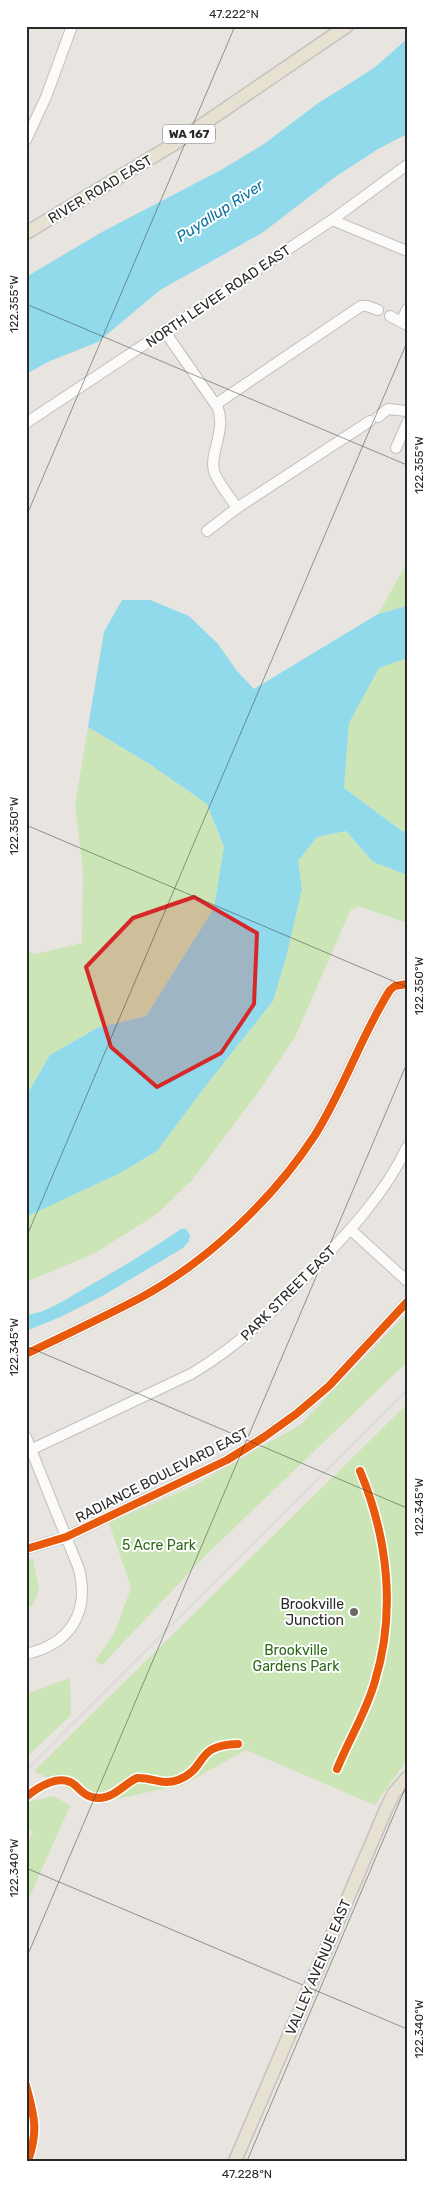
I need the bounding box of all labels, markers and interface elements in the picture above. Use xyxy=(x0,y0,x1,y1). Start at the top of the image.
text: 47.222°N xyxy=(209,7,259,21)
road number: WA 167 xyxy=(163,125,215,144)
street label: RIVER ROAD EAST xyxy=(45,152,155,227)
water label: Puyallup River xyxy=(173,175,268,246)
street label: NORTH LEVEE ROAD EAST xyxy=(143,242,294,351)
text: 122.355°W xyxy=(7,275,21,333)
text: 122.355°W xyxy=(412,436,426,494)
text: 122.350°W xyxy=(7,796,21,855)
text: 122.350°W xyxy=(412,956,426,1015)
street label: PARK STREET EAST xyxy=(237,1242,339,1344)
text: 122.345°W xyxy=(7,1317,21,1376)
street label: RADIANCE BOULEVARD EAST xyxy=(73,1424,252,1527)
text: 122.345°W xyxy=(412,1477,426,1536)
park label: 5 Acre Park xyxy=(122,1537,197,1554)
place label: Brookville Junction xyxy=(280,1596,344,1629)
marker: Brookville Junction xyxy=(348,1606,360,1618)
park label: Brookville Gardens Park xyxy=(253,1642,340,1675)
text: 122.340°W xyxy=(7,1838,21,1897)
street label: VALLEY AVENUE EAST xyxy=(282,1897,355,2038)
text: 122.340°W xyxy=(412,1999,426,2058)
text: 47.228°N xyxy=(222,2167,272,2181)

